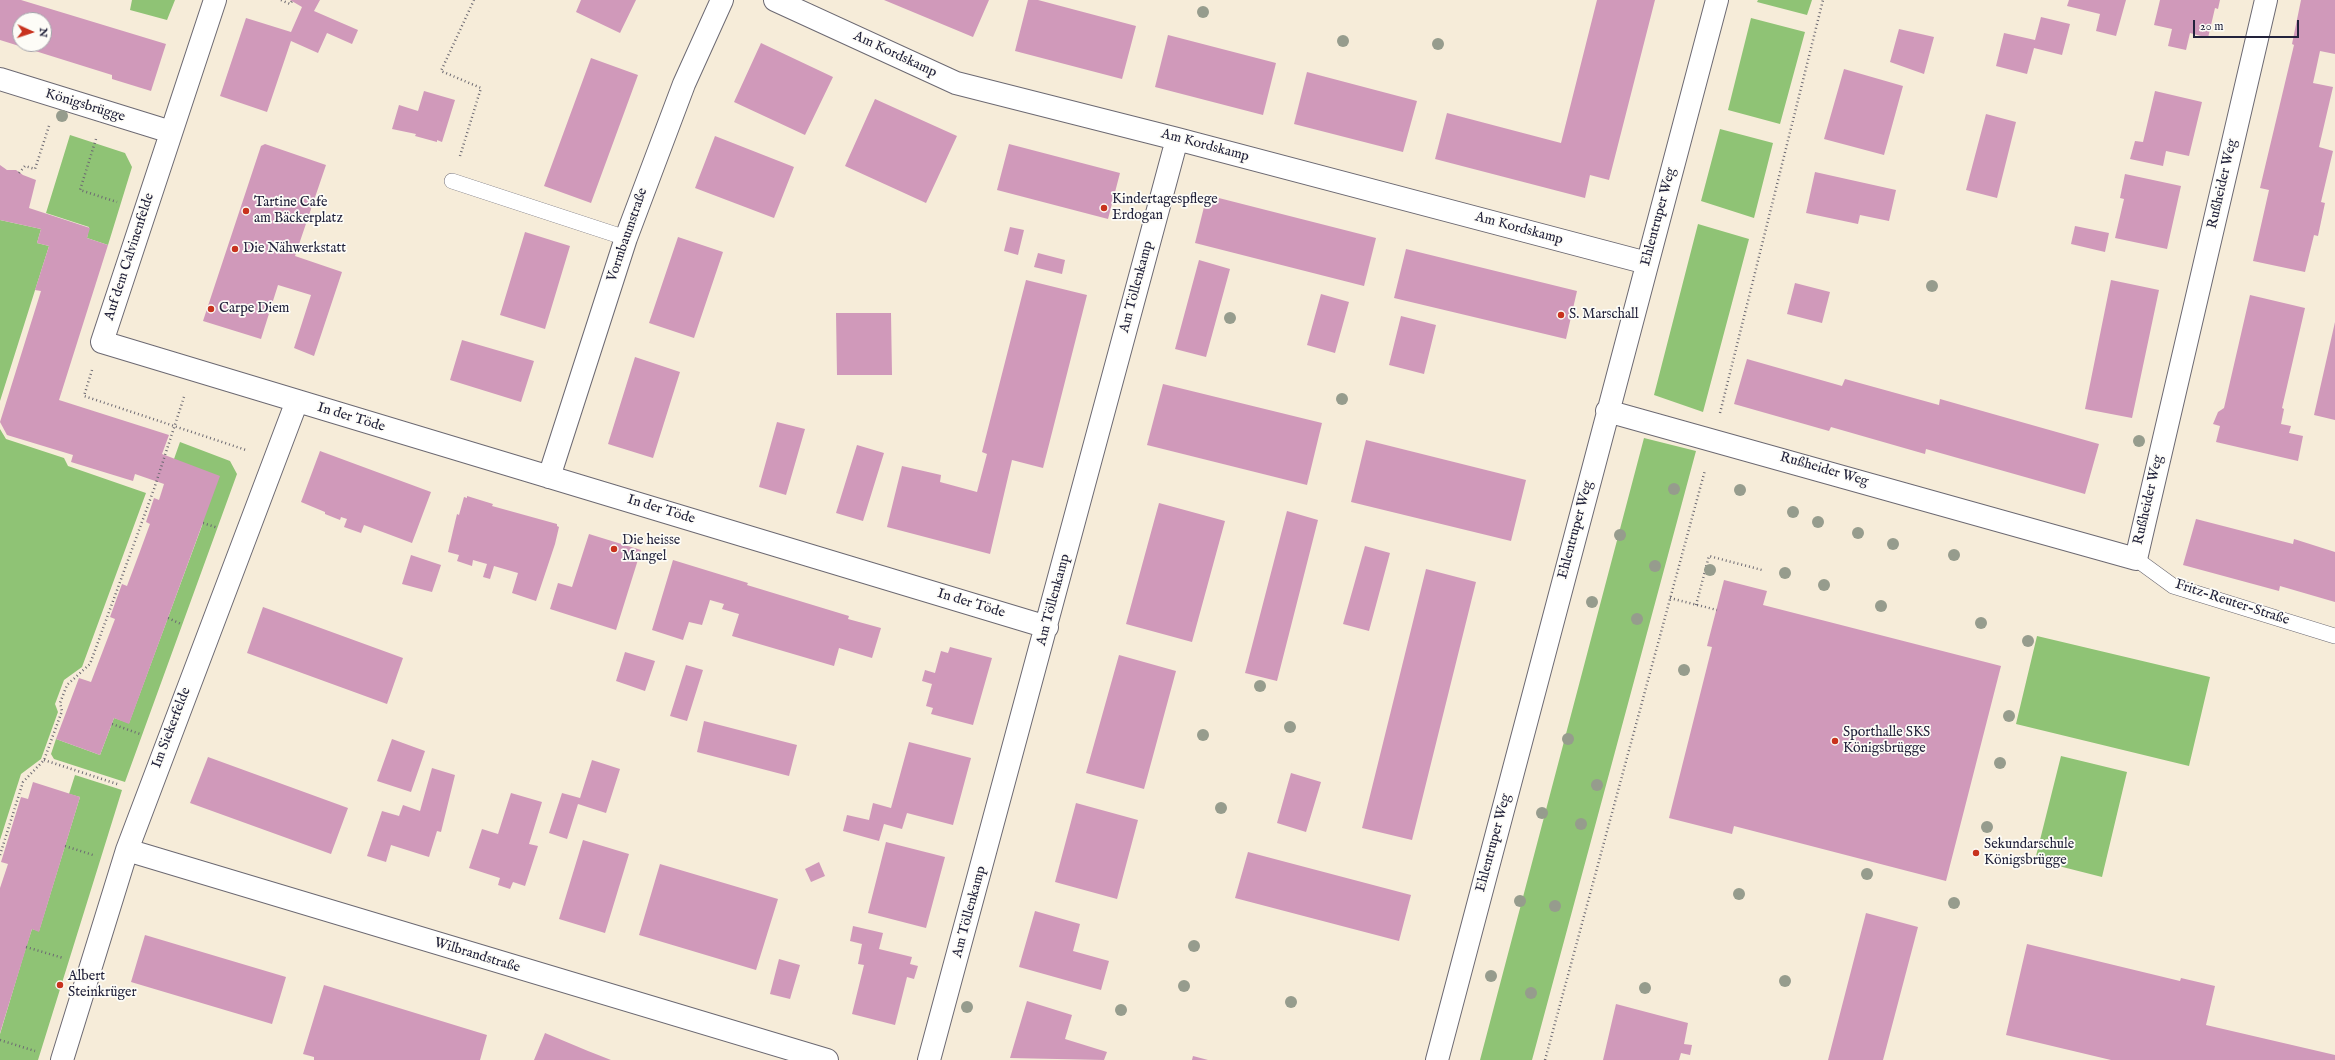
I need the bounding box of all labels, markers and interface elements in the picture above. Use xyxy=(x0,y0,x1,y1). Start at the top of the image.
north arrow xyxy=(12,12,52,52)
scale bar xyxy=(2195,12,2301,38)
text: 20 m xyxy=(2200,19,2223,34)
text: N xyxy=(36,27,50,38)
street label: Am Kordskamp xyxy=(850,28,940,82)
street label: Königsbrügge xyxy=(43,86,127,126)
street label: Am Kordskamp xyxy=(1159,126,1251,166)
street label: Rußheider Weg xyxy=(2205,138,2241,230)
street label: Ehlentruper Weg xyxy=(1638,166,1680,268)
street label: Vormbaumstraße xyxy=(604,186,652,284)
street label: Auf dem Calvinenfelde xyxy=(101,191,159,323)
place label: Kindertagespflege Erdogan xyxy=(1112,192,1218,224)
place label: Tartine Cafe am Bäckerplatz xyxy=(254,195,343,228)
marker: Kindertagespflege Erdogan xyxy=(1099,203,1109,213)
marker: Tartine Cafe am Bäckerplatz xyxy=(241,206,251,216)
street label: Am Kordskamp xyxy=(1473,209,1565,249)
street label: Am Töllenkamp xyxy=(1117,239,1157,335)
place label: Die Nähwerkstatt xyxy=(243,241,346,257)
marker: Die Nähwerkstatt xyxy=(230,244,240,254)
place label: Carpe Diem xyxy=(219,301,289,317)
marker: Carpe Diem xyxy=(206,304,216,314)
place label: S. Marschall xyxy=(1569,307,1639,323)
marker: S. Marschall xyxy=(1556,310,1566,320)
street label: In der Töde xyxy=(315,400,387,436)
street label: Rußheider Weg xyxy=(1778,449,1870,491)
street label: Rußheider Weg xyxy=(2131,454,2167,546)
street label: Ehlentruper Weg xyxy=(1555,479,1597,581)
street label: In der Töde xyxy=(625,492,697,528)
place label: Die heisse Mangel xyxy=(622,533,680,566)
marker: Die heisse Mangel xyxy=(609,544,619,554)
street label: Am Töllenkamp xyxy=(1034,552,1074,648)
street label: Fritz-Reuter-Straße xyxy=(2173,577,2291,629)
street label: In der Töde xyxy=(935,586,1007,622)
street label: Im Siekerfelde xyxy=(149,685,195,771)
place label: Sporthalle SKS Königsbrügge xyxy=(1843,725,1930,758)
marker: Sporthalle SKS Königsbrügge xyxy=(1830,736,1840,746)
street label: Ehlentruper Weg xyxy=(1473,792,1515,894)
place label: Sekundarschule Königsbrügge xyxy=(1984,837,2074,870)
marker: Sekundarschule Königsbrügge xyxy=(1971,848,1981,858)
street label: Am Töllenkamp xyxy=(950,864,990,960)
street label: Wilbrandstraße xyxy=(432,935,522,977)
place label: Albert Steinkrüger xyxy=(68,969,137,1002)
marker: Albert Steinkrüger xyxy=(55,980,65,990)

